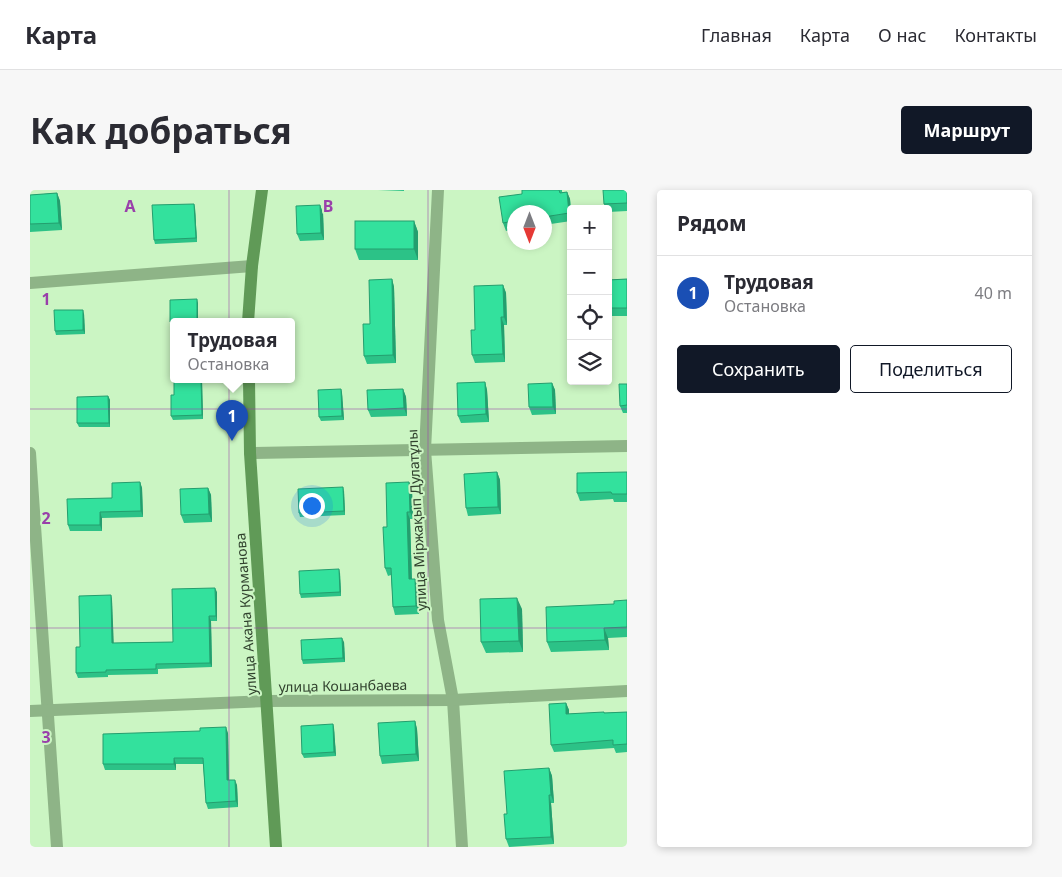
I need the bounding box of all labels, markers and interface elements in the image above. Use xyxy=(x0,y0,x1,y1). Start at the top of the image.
text: Карта xyxy=(25,18,97,51)
text: Главная xyxy=(701,23,772,47)
text: Карта xyxy=(800,23,850,47)
text: О нас xyxy=(878,23,926,47)
text: Контакты xyxy=(954,23,1037,47)
button: Маршрут xyxy=(901,106,1032,154)
text: Как добраться xyxy=(30,107,292,154)
text: A xyxy=(124,195,136,217)
text: B xyxy=(323,195,333,217)
north arrow xyxy=(507,205,552,250)
map controls xyxy=(567,205,612,385)
button: + xyxy=(567,205,612,250)
text: Рядом xyxy=(677,209,747,237)
button: − xyxy=(567,250,612,295)
text: Трудовая xyxy=(724,269,814,295)
text: 1 xyxy=(688,282,698,304)
text: 40 m xyxy=(975,282,1012,304)
text: 1 xyxy=(41,288,51,310)
button: locate xyxy=(567,295,612,340)
text: Остановка xyxy=(724,295,806,317)
popup xyxy=(170,318,295,383)
text: Трудовая xyxy=(188,327,277,353)
button: layers xyxy=(567,340,612,385)
button: Сохранить xyxy=(677,345,840,393)
button: Поделиться xyxy=(850,345,1012,393)
text: Остановка xyxy=(188,353,269,375)
pin: 1 xyxy=(216,400,248,441)
street label: улица Міржақып Дулатұлы xyxy=(402,429,431,611)
your location xyxy=(299,493,325,519)
text: 2 xyxy=(41,507,51,529)
street label: улица Акана Курманова xyxy=(230,532,261,696)
street label: улица Кошанбаева xyxy=(279,675,407,696)
text: 3 xyxy=(41,726,51,748)

